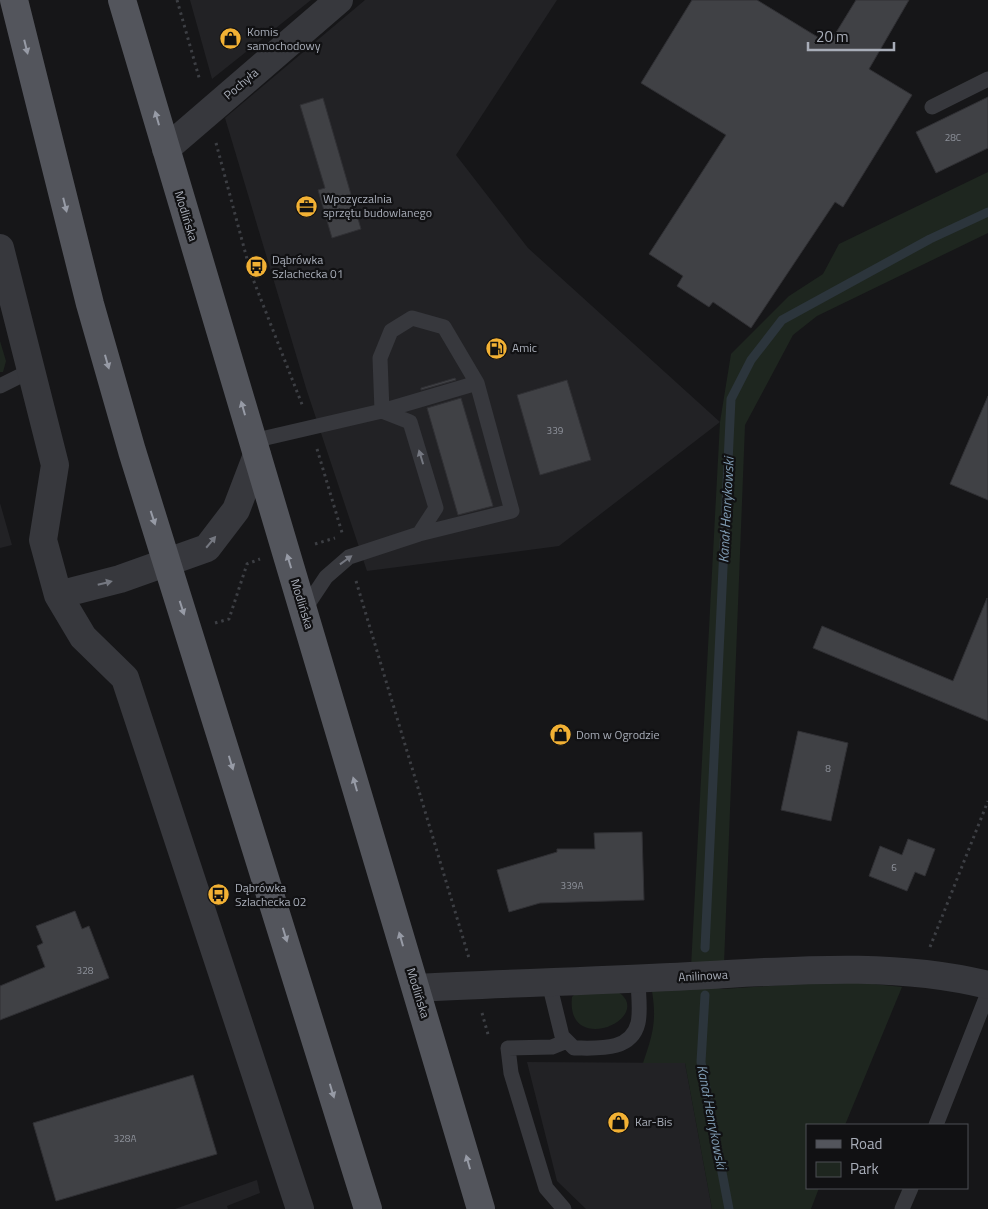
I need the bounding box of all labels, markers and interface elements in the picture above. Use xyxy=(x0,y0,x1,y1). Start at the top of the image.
scale bar xyxy=(808,20,894,52)
place label: Komis samochodowy xyxy=(247,22,321,55)
text: 20 m xyxy=(816,25,849,48)
shop icon: Komis samochodowy xyxy=(219,27,243,51)
one-way arrow xyxy=(22,40,30,55)
street label: Pochyła xyxy=(219,63,262,104)
one-way arrow xyxy=(152,110,160,125)
house number: 28C xyxy=(945,130,962,145)
street label: Modlińska xyxy=(170,188,203,243)
place label: Wpozyczalnia sprzętu budowlanego xyxy=(323,189,432,222)
office icon: Wpozyczalnia sprzętu budowlanego xyxy=(295,194,319,218)
one-way arrow xyxy=(61,197,69,212)
place label: Dąbrówka Szlachecka 01 xyxy=(272,250,344,283)
bus stop icon: Dąbrówka Szlachecka 01 xyxy=(244,255,268,279)
fuel station icon: Amic xyxy=(484,336,508,360)
place label: Amic xyxy=(512,338,537,357)
one-way arrow xyxy=(103,355,111,370)
one-way arrow xyxy=(239,400,247,415)
house number: 339 xyxy=(547,423,564,438)
one-way arrow xyxy=(416,450,424,465)
water label: Kanał Henrykowski xyxy=(712,454,739,563)
one-way arrow xyxy=(150,510,158,525)
one-way arrow xyxy=(205,536,216,549)
one-way arrow xyxy=(284,553,292,568)
one-way arrow xyxy=(339,555,353,565)
street label: Modlińska xyxy=(286,576,319,631)
one-way arrow xyxy=(98,579,113,587)
one-way arrow xyxy=(179,601,187,616)
shop icon: Dom w Ogrodzie xyxy=(548,723,572,747)
place label: Dom w Ogrodzie xyxy=(576,725,660,744)
one-way arrow xyxy=(228,756,235,771)
house number: 8 xyxy=(825,761,831,776)
one-way arrow xyxy=(351,776,359,791)
house number: 6 xyxy=(891,860,897,875)
place label: Dąbrówka Szlachecka 02 xyxy=(235,878,307,911)
house number: 339A xyxy=(561,878,583,893)
bus stop icon: Dąbrówka Szlachecka 02 xyxy=(207,883,231,907)
one-way arrow xyxy=(281,928,289,943)
one-way arrow xyxy=(397,932,405,947)
house number: 328 xyxy=(77,963,94,978)
street label: Modlińska xyxy=(402,965,435,1020)
street label: Anilinowa xyxy=(678,965,728,986)
water label: Kanał Henrykowski xyxy=(692,1063,733,1173)
one-way arrow xyxy=(329,1083,336,1098)
shop icon: Kar-Bis xyxy=(607,1110,631,1134)
place label: Kar-Bis xyxy=(635,1112,673,1131)
legend xyxy=(806,1124,968,1189)
house number: 328A xyxy=(114,1131,136,1146)
text: Road xyxy=(850,1132,882,1155)
one-way arrow xyxy=(463,1155,471,1170)
text: Park xyxy=(850,1157,879,1180)

